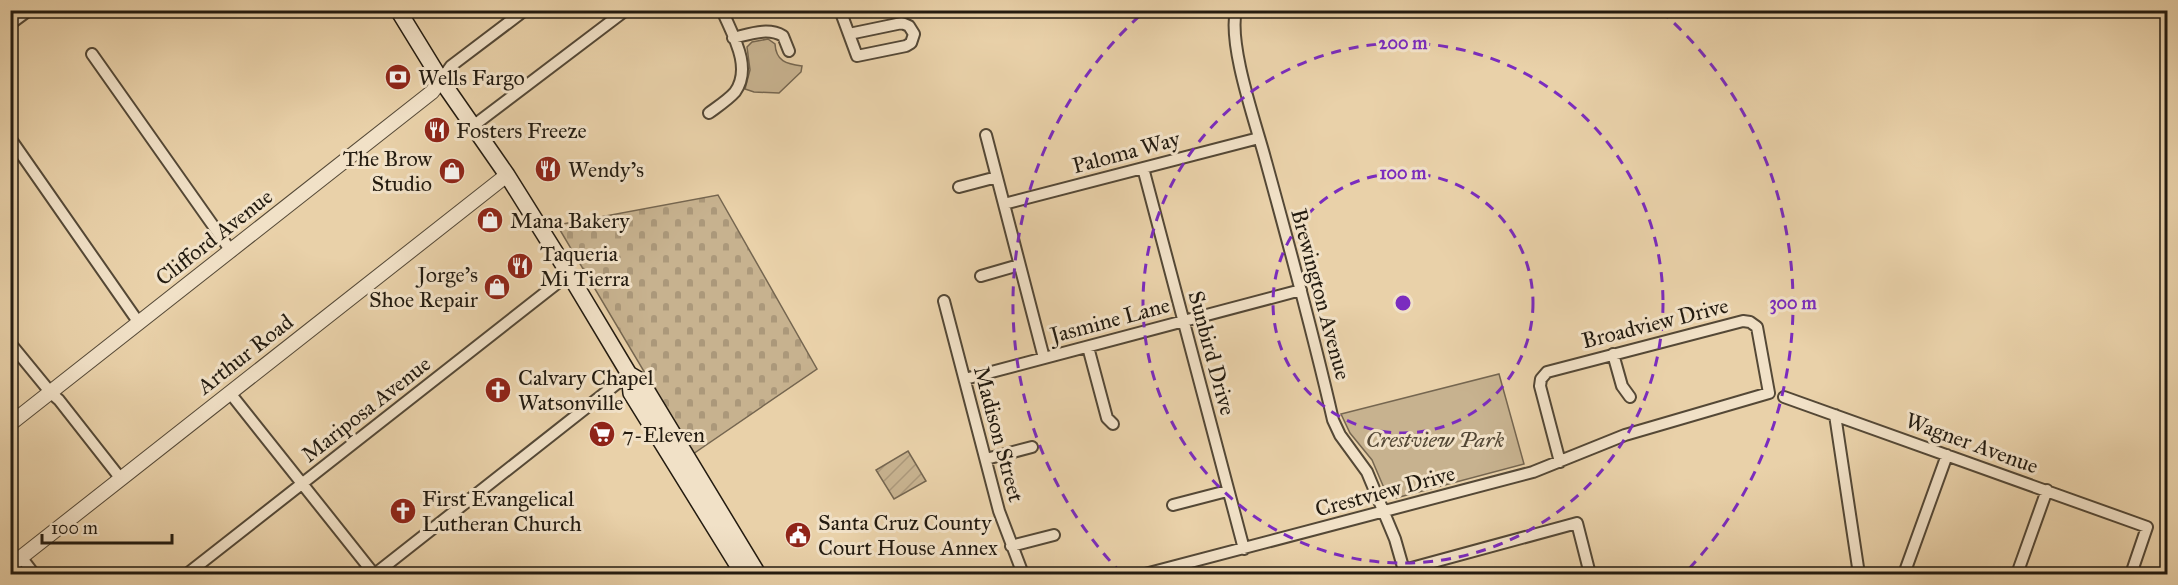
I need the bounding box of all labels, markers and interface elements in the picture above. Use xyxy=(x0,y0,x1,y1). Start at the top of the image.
text: 200 m xyxy=(1379,32,1428,54)
bank icon: Wells Fargo xyxy=(383,62,413,92)
place label: Wells Fargo xyxy=(418,64,525,91)
restaurant icon: Fosters Freeze xyxy=(422,115,452,145)
place label: Fosters Freeze xyxy=(456,117,587,144)
street label: Paloma Way xyxy=(1069,125,1183,179)
place label: The Brow Studio xyxy=(343,145,433,197)
restaurant icon: Wendy's xyxy=(533,154,563,184)
shop icon: The Brow Studio xyxy=(437,156,467,186)
place label: Wendy's xyxy=(568,156,644,183)
text: 100 m xyxy=(1380,162,1427,184)
street label: Clifford Avenue xyxy=(150,183,278,291)
shop icon: Mana Bakery xyxy=(475,205,505,235)
street label: Brewington Avenue xyxy=(1285,205,1357,383)
place label: Mana Bakery xyxy=(510,207,630,234)
place label: Taqueria Mi Tierra xyxy=(540,240,630,292)
restaurant icon: Taqueria Mi Tierra xyxy=(505,251,535,281)
place label: Jorge's Shoe Repair xyxy=(369,261,479,313)
shop icon: Jorge's Shoe Repair xyxy=(482,272,512,302)
street label: Sunbird Drive xyxy=(1182,288,1242,418)
street label: Jasmine Lane xyxy=(1045,291,1173,349)
street label: Broadview Drive xyxy=(1579,292,1731,354)
text: 300 m xyxy=(1769,292,1817,315)
centre of rings xyxy=(1393,293,1413,313)
street label: Arthur Road xyxy=(191,308,298,401)
street label: Mariposa Avenue xyxy=(296,350,436,468)
street label: Madison Street xyxy=(968,363,1030,505)
place label: Calvary Chapel Watsonville xyxy=(518,364,654,416)
church icon: Calvary Chapel Watsonville xyxy=(483,375,513,405)
street label: Wagner Avenue xyxy=(1902,406,2042,480)
supermarket icon: 7-Eleven xyxy=(587,419,617,449)
place label: 7-Eleven xyxy=(622,421,705,448)
park label: Crestview Park xyxy=(1366,426,1505,453)
street label: Crestview Drive xyxy=(1312,459,1458,523)
place label: First Evangelical Lutheran Church xyxy=(422,485,582,537)
church icon: First Evangelical Lutheran Church xyxy=(388,496,418,526)
scale bar xyxy=(42,507,172,545)
place label: Santa Cruz County Court House Annex xyxy=(818,509,998,561)
text: 100 m xyxy=(51,517,98,539)
public building icon: Santa Cruz County Court House Annex xyxy=(783,520,813,550)

